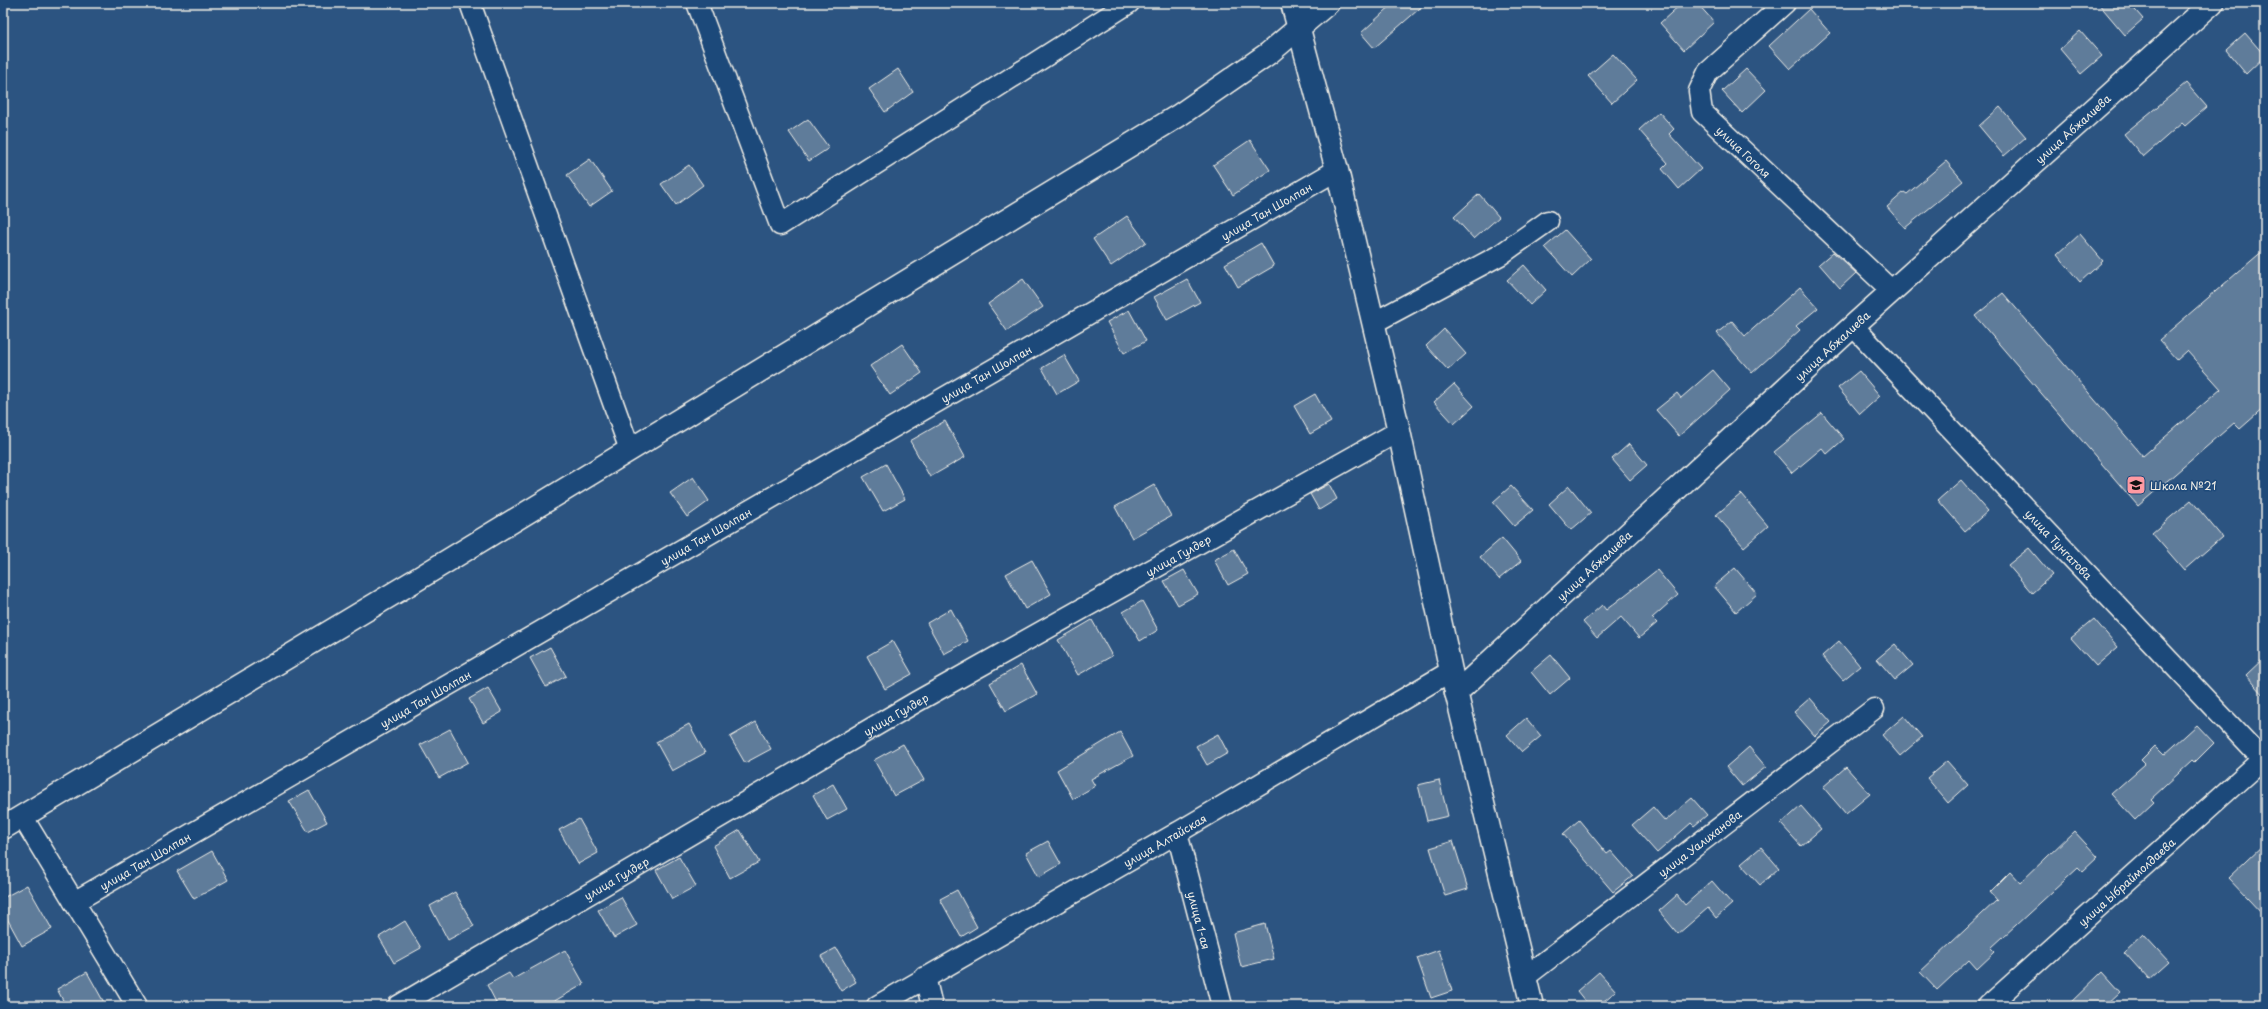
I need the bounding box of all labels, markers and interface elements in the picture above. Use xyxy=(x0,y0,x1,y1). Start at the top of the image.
street label: улица Абжалиева xyxy=(2031,90,2114,167)
street label: улица Гоголя xyxy=(1713,121,1775,181)
street label: улица Тан Шолпан xyxy=(1217,178,1315,244)
street label: улица Абжалиева xyxy=(1791,306,1874,385)
street label: улица Тан Шолпан xyxy=(937,340,1035,407)
school or university icon: Школа №21 xyxy=(2125,474,2147,496)
place label: Школа №21 xyxy=(2150,477,2216,494)
street label: улица Тан Шолпан xyxy=(657,503,754,569)
street label: улица Тунгатова xyxy=(2021,505,2097,583)
street label: улица Абжалиева xyxy=(1553,526,1636,605)
street label: улица Гулдер xyxy=(1142,530,1214,580)
street label: улица Тан Шолпан xyxy=(377,665,474,732)
street label: улица Гулдер xyxy=(860,688,931,740)
street label: улица Уалиханова xyxy=(1654,805,1745,881)
street label: улица Алтайская xyxy=(1120,809,1209,871)
street label: улица Тан Шолпан xyxy=(96,828,194,894)
street label: улица Ыбраймолдаева xyxy=(2074,833,2179,930)
street label: улица Гулдер xyxy=(581,852,652,904)
street label: улица 1-ая xyxy=(1184,889,1215,951)

